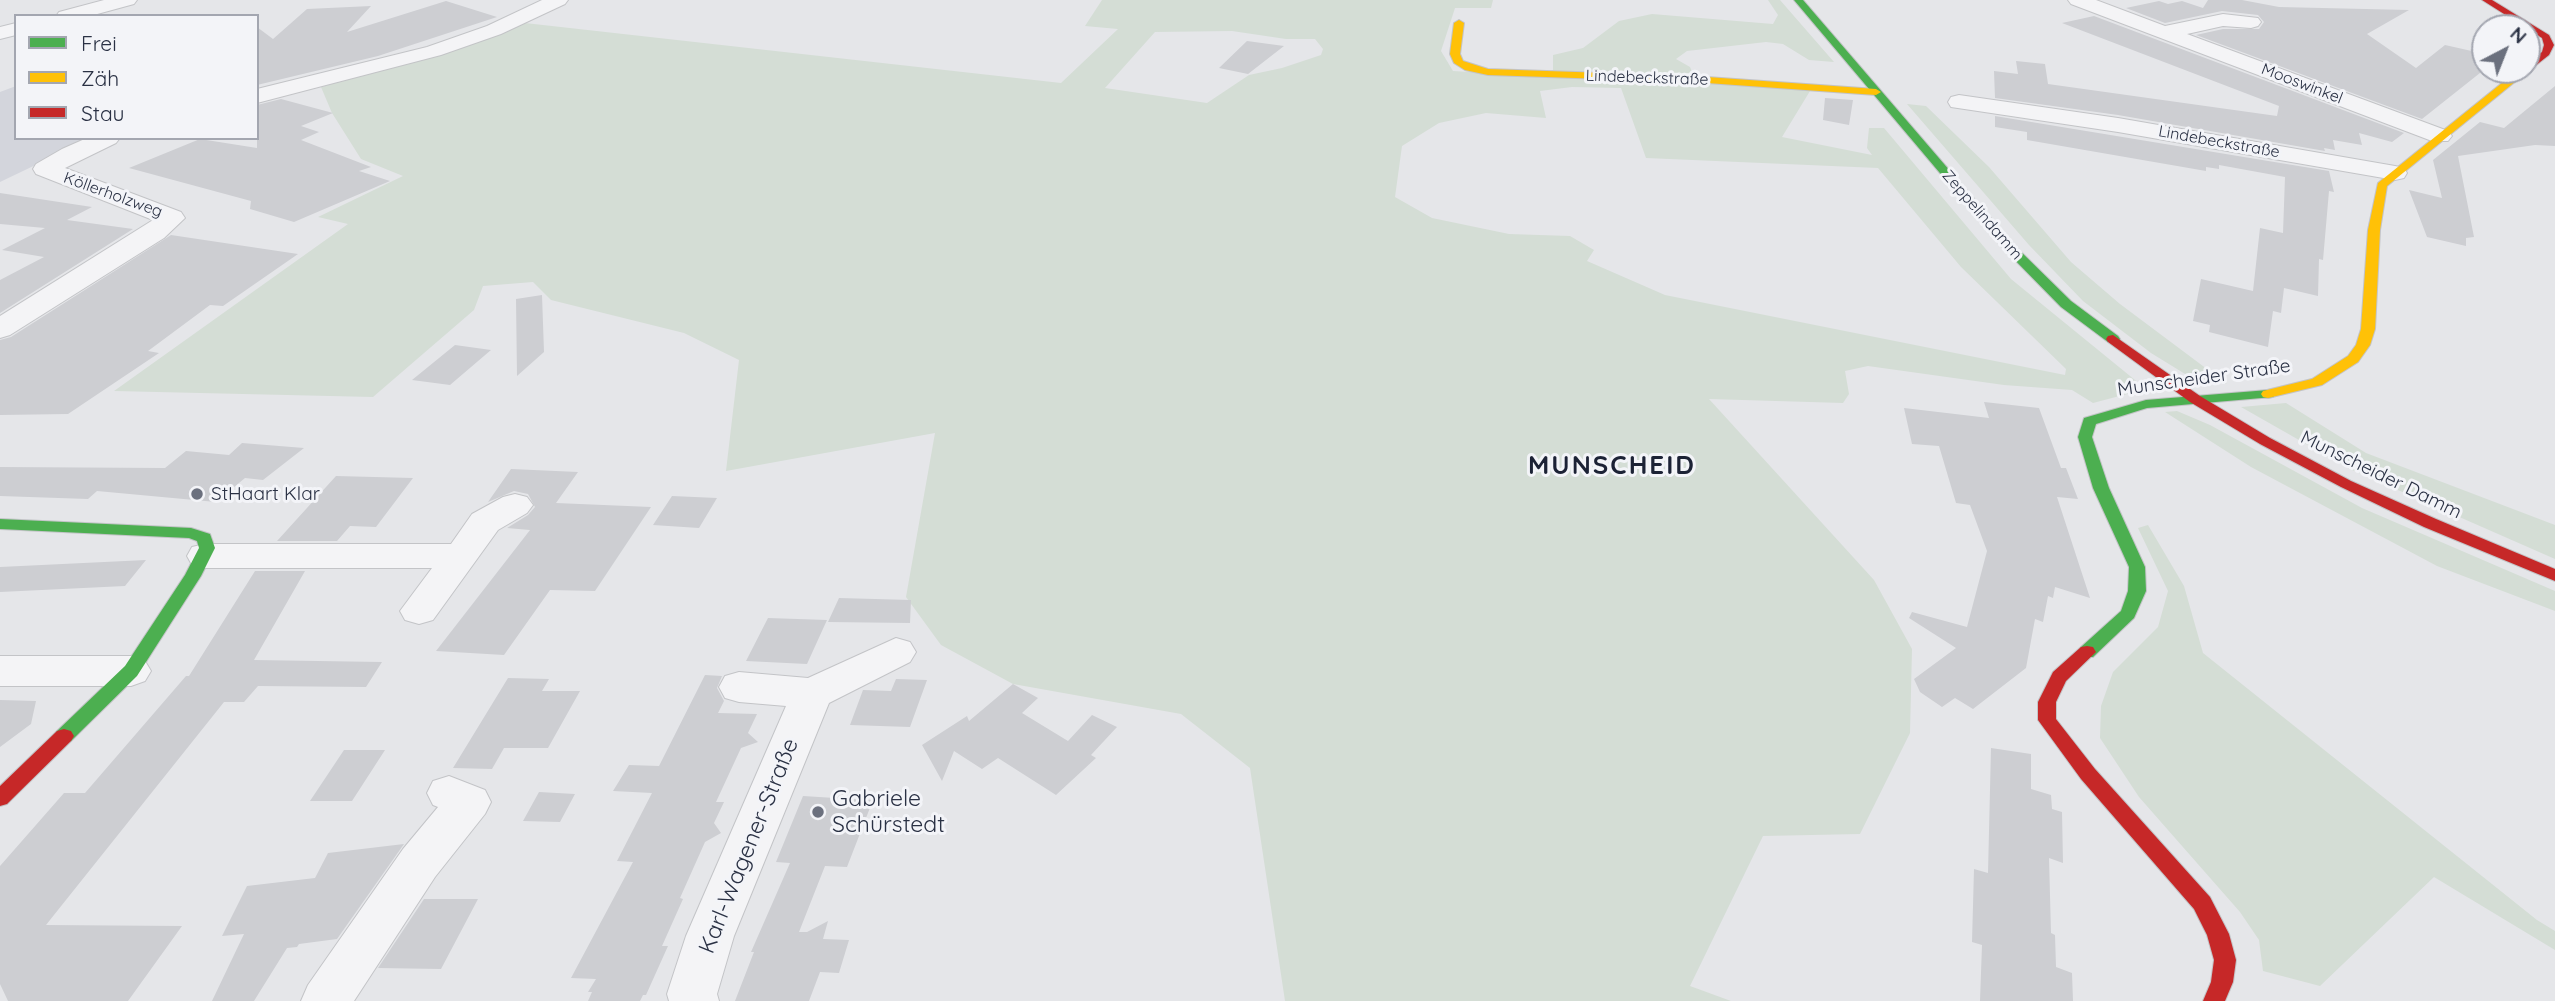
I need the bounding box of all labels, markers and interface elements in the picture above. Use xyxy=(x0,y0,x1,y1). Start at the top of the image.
legend xyxy=(14,14,259,140)
north arrow xyxy=(2471,14,2541,84)
text: N xyxy=(2505,21,2532,48)
text: Frei xyxy=(81,30,117,56)
street label: Mooswinkel xyxy=(2259,60,2345,108)
text: Zäh xyxy=(81,65,119,91)
street label: Lindebeckstraße xyxy=(1585,66,1709,90)
text: Stau xyxy=(81,100,124,126)
street label: Lindebeckstraße xyxy=(2157,122,2281,162)
street label: Zeppelindamm xyxy=(1938,166,2026,264)
street label: Köllerholzweg xyxy=(61,168,165,222)
street label: Munscheider Straße xyxy=(2116,355,2292,401)
street label: Munscheider Damm xyxy=(2297,426,2465,524)
district label: MUNSCHEID xyxy=(1529,450,1695,482)
place label: StHaart Klar xyxy=(211,483,320,505)
marker: StHaart Klar xyxy=(189,486,205,502)
street label: Karl-Wagener-Straße xyxy=(693,734,805,958)
place label: Gabriele Schürstedt xyxy=(832,785,945,839)
marker: Gabriele Schürstedt xyxy=(810,804,826,820)

